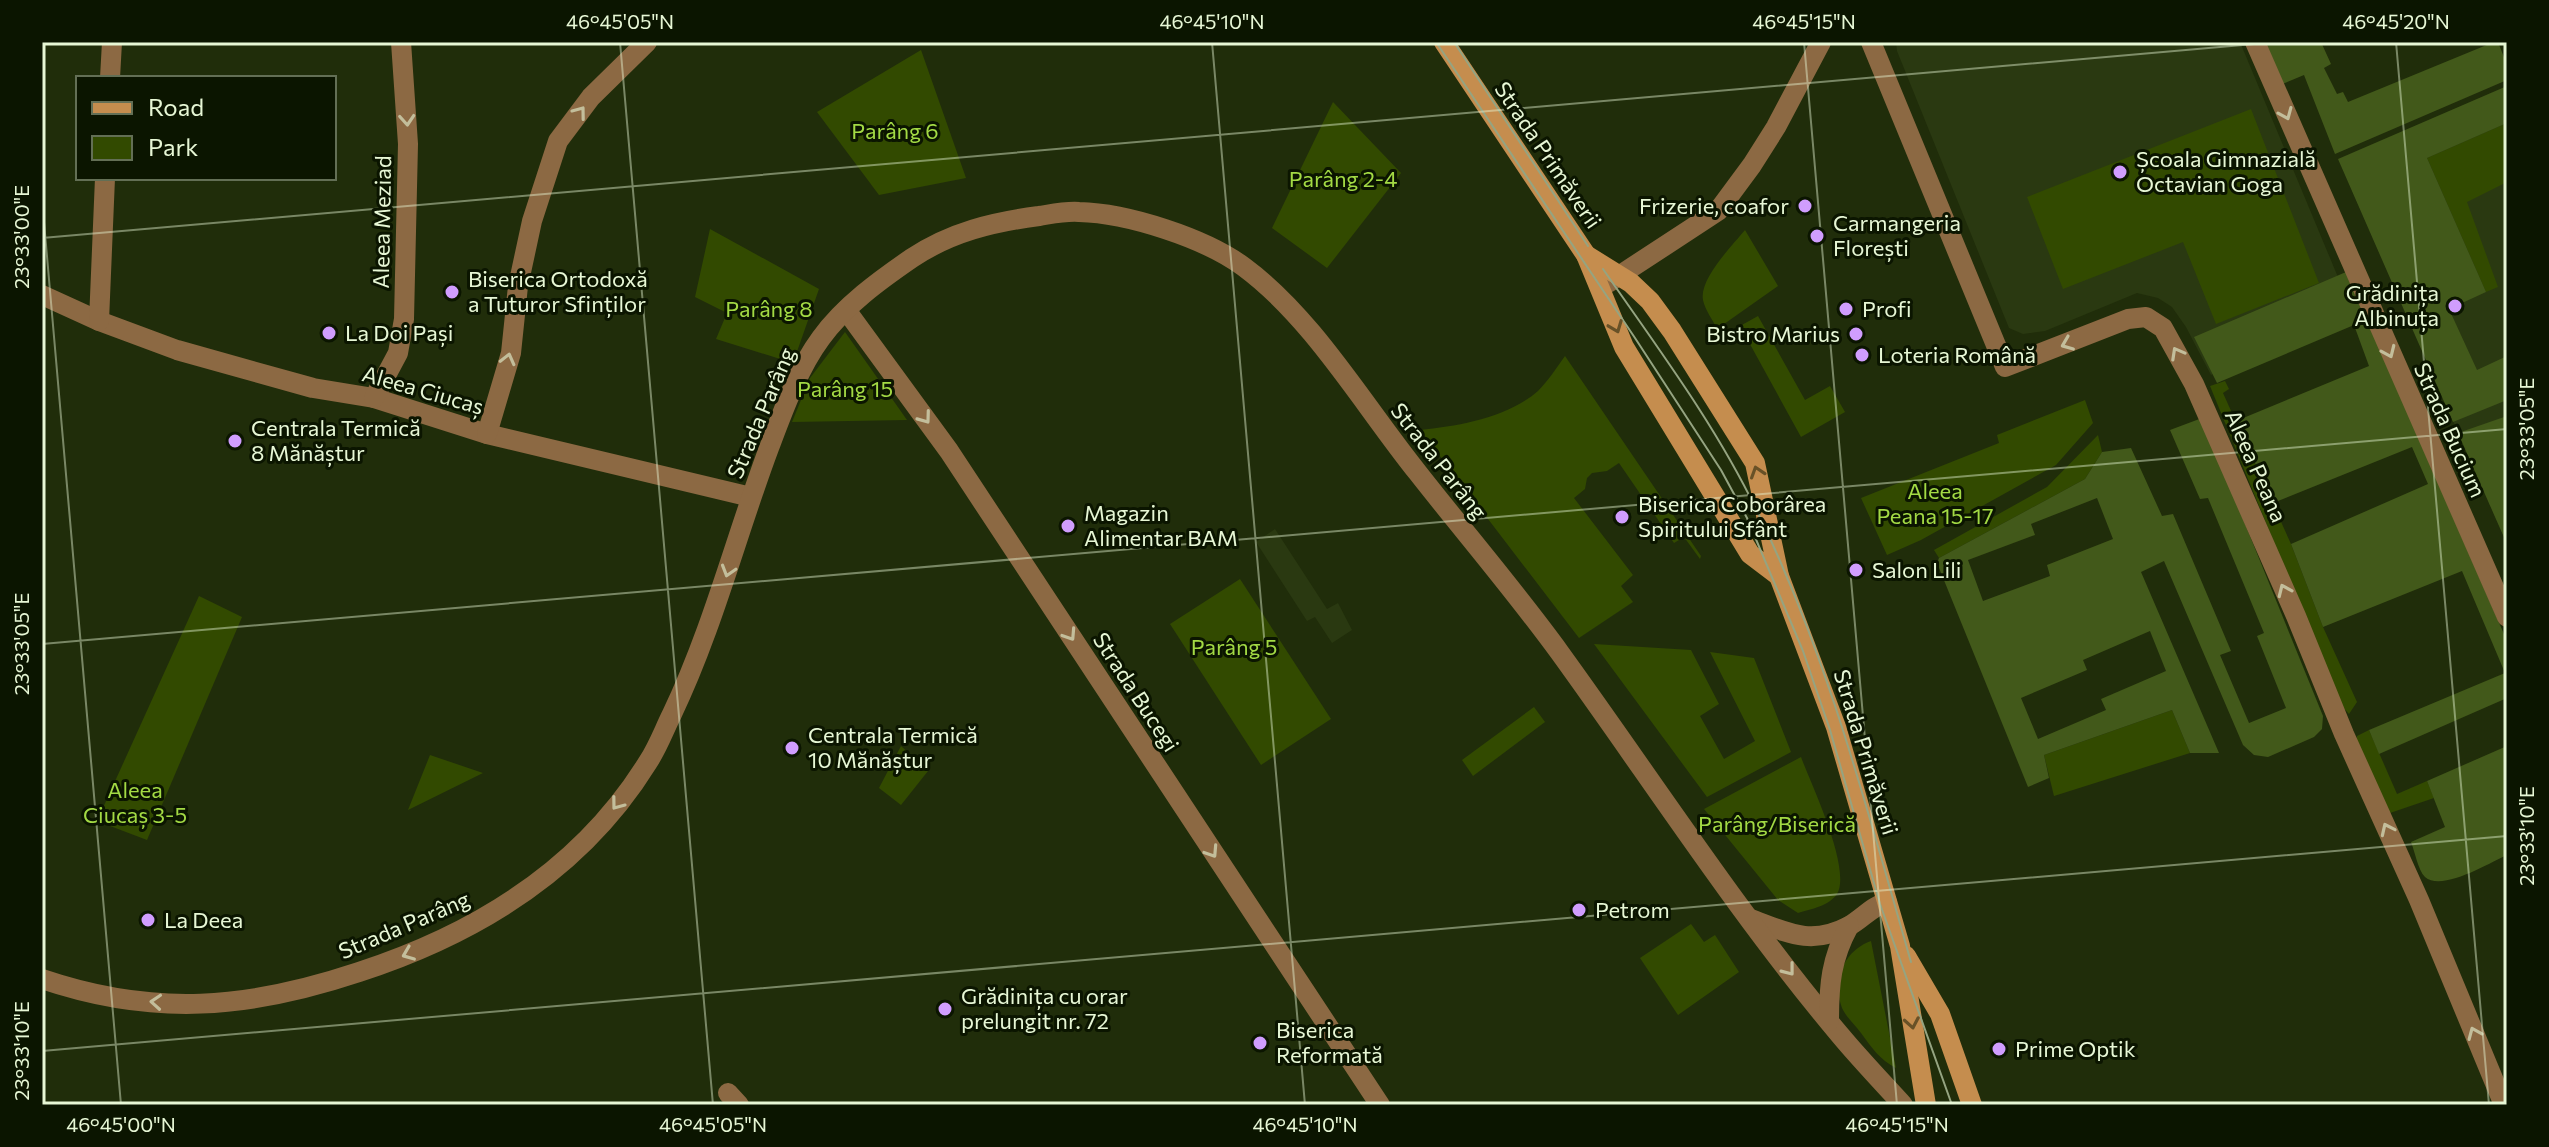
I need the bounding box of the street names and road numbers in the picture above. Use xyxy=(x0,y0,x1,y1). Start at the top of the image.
street label: Strada Primăverii xyxy=(1489,76,1608,233)
street label: Aleea Meziad xyxy=(367,155,396,289)
street label: Strada Parâng xyxy=(721,343,800,483)
street label: Strada Bucium xyxy=(2409,358,2492,501)
street label: Aleea Ciucaș xyxy=(359,359,487,421)
street label: Strada Parâng xyxy=(1386,397,1493,524)
street label: Aleea Peana xyxy=(2220,405,2293,526)
street label: Strada Bucegi xyxy=(1088,627,1185,756)
street label: Strada Primăverii xyxy=(1829,666,1904,838)
street label: Strada Parâng xyxy=(334,885,474,964)

